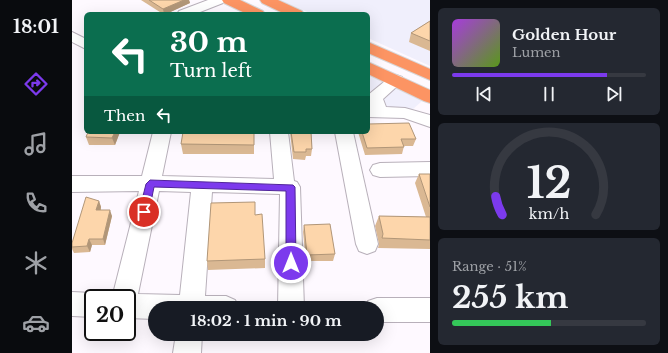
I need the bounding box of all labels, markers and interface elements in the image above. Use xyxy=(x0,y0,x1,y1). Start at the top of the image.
text: 18:01 xyxy=(13,16,59,38)
text: 30 m xyxy=(170,25,247,60)
text: Golden Hour xyxy=(512,25,616,44)
icon: left xyxy=(104,28,156,80)
text: Lumen xyxy=(512,44,561,61)
text: Turn left xyxy=(170,60,252,82)
icon: directions xyxy=(22,70,50,98)
icon: previous xyxy=(473,83,495,105)
icon: pause xyxy=(538,83,560,105)
icon: next xyxy=(603,83,625,105)
icon: left xyxy=(153,104,175,126)
text: Then xyxy=(104,106,145,125)
icon: music xyxy=(22,130,50,158)
text: 12 xyxy=(526,157,572,208)
icon: phone xyxy=(22,189,50,217)
pin xyxy=(127,195,161,229)
icon: arrive xyxy=(133,201,155,223)
text: km/h xyxy=(529,204,569,222)
position arrow xyxy=(270,242,312,284)
icon: climate xyxy=(22,249,50,277)
text: Range · 51% xyxy=(452,258,527,275)
text: 255 km xyxy=(452,279,568,316)
speed limit sign: 20 xyxy=(84,289,136,341)
icon: car xyxy=(22,309,50,337)
text: 18:02 · 1 min · 90 m xyxy=(190,311,342,330)

